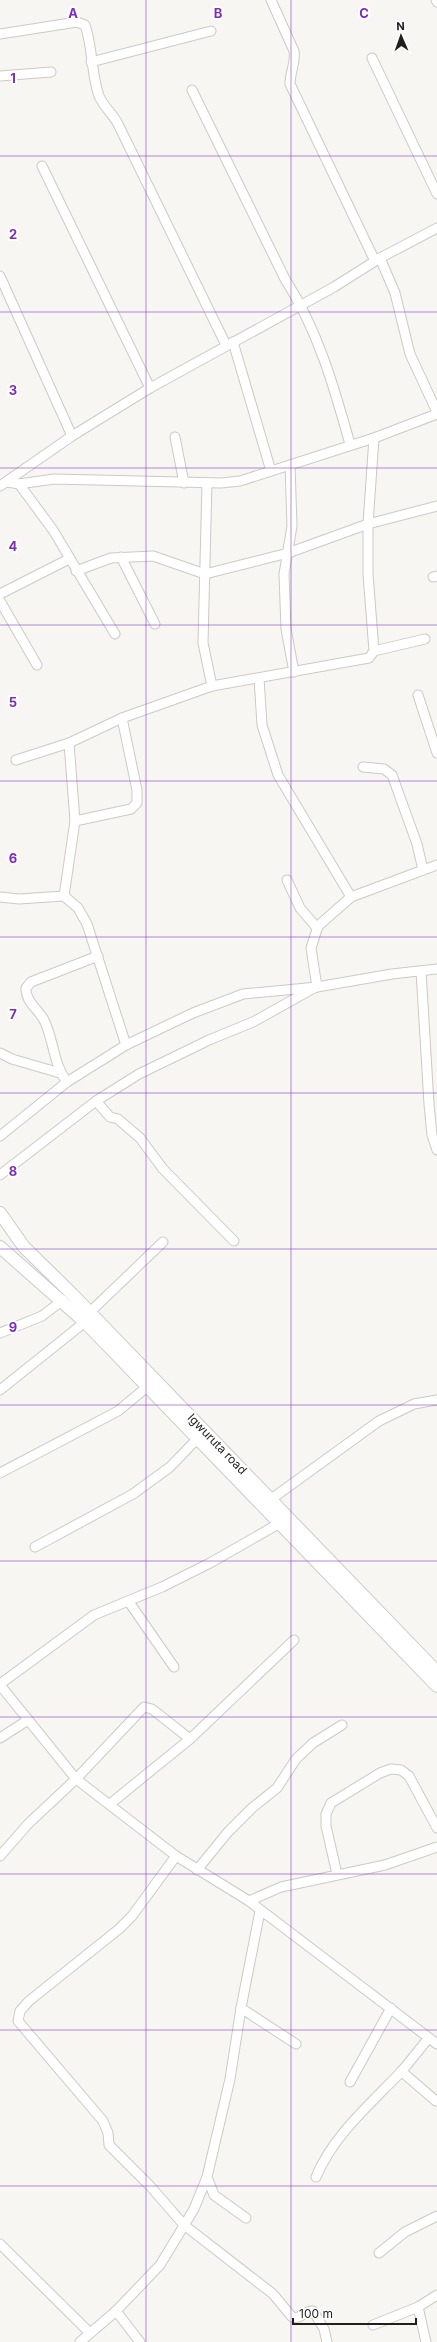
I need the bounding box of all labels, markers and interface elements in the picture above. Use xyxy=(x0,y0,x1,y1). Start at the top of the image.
text: A xyxy=(68,5,78,21)
text: B xyxy=(214,5,223,21)
text: C xyxy=(359,5,369,21)
north arrow xyxy=(381,16,421,56)
text: N xyxy=(396,19,405,33)
text: 1 xyxy=(10,70,16,86)
text: 2 xyxy=(9,226,17,242)
text: 3 xyxy=(9,382,17,398)
text: 4 xyxy=(9,538,18,554)
text: 5 xyxy=(9,694,17,710)
text: 6 xyxy=(9,850,17,866)
text: 7 xyxy=(9,1006,17,1022)
text: 8 xyxy=(9,1163,17,1179)
text: 9 xyxy=(9,1319,17,1335)
street label: Igwuruta road xyxy=(185,1410,250,1477)
scale bar xyxy=(293,2300,416,2326)
text: 100 m xyxy=(299,2306,333,2321)

